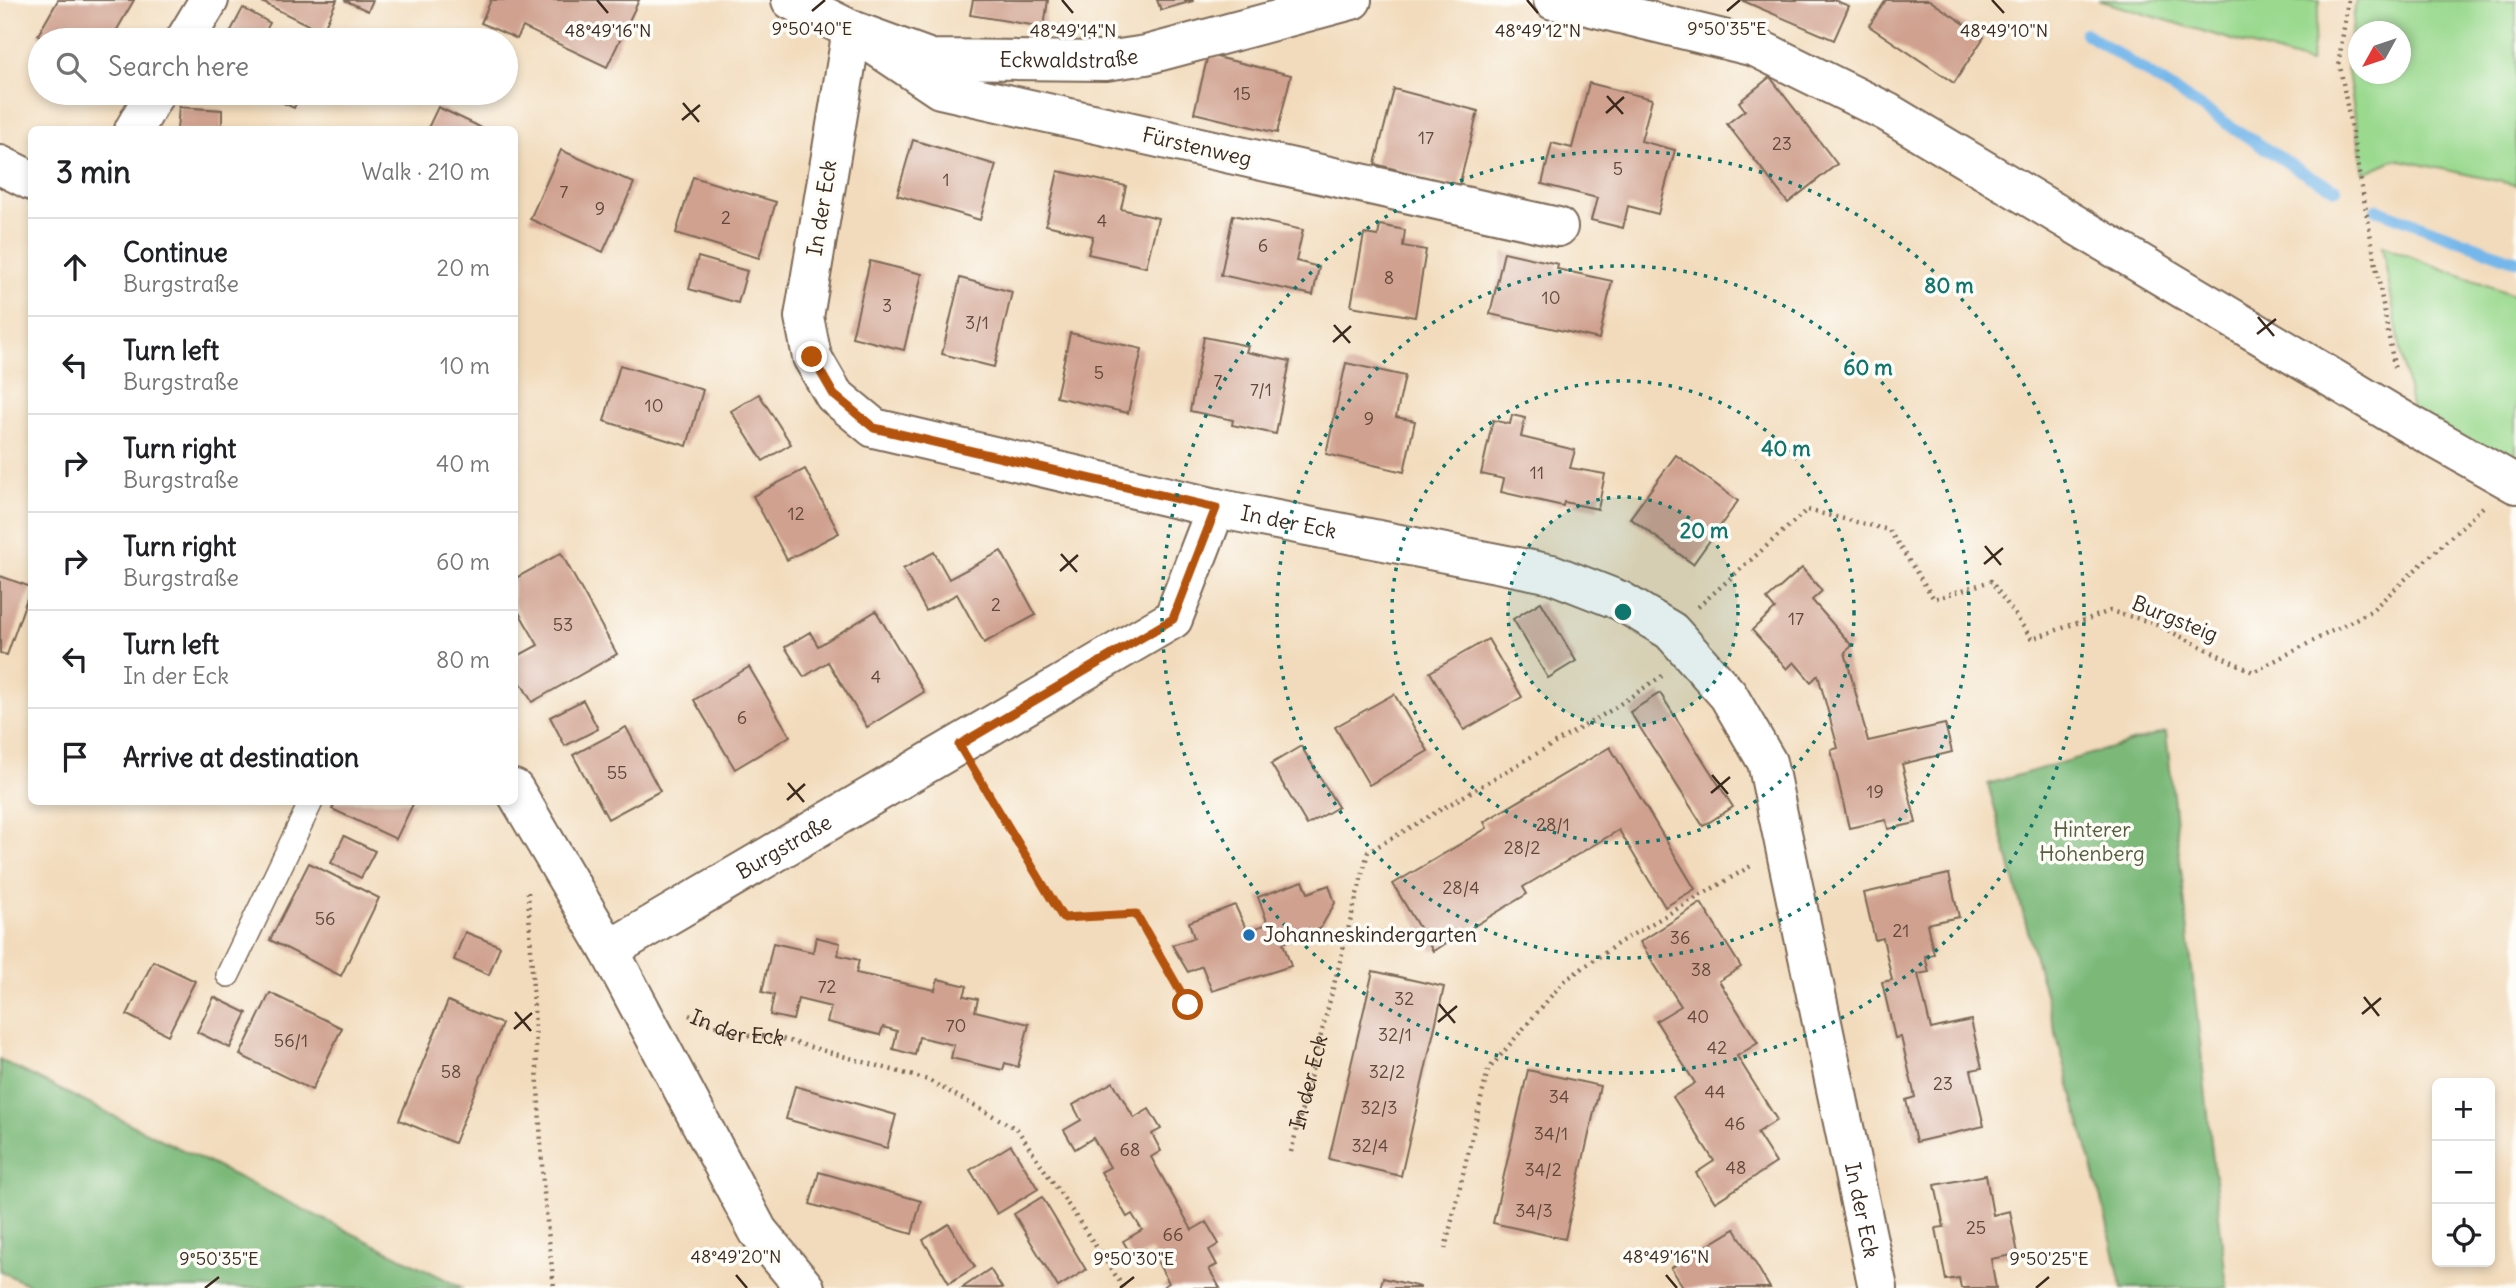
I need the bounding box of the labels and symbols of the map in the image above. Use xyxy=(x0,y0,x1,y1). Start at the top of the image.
text: 9°50'40"E xyxy=(772,17,852,40)
text: 9°50'35"E xyxy=(1687,17,1767,40)
text: 48°49'16"N xyxy=(565,19,651,42)
text: 48°49'14"N xyxy=(1030,19,1116,42)
text: 48°49'12"N xyxy=(1495,19,1581,42)
text: 48°49'10"N xyxy=(1960,19,2048,42)
north arrow xyxy=(2348,21,2411,84)
street label: Eckwaldstraße xyxy=(999,42,1140,74)
house number: 15 xyxy=(1233,82,1251,105)
street label: Fürstenweg xyxy=(1140,121,1254,172)
house number: 17 xyxy=(1418,126,1434,149)
house number: 23 xyxy=(1772,132,1792,155)
house number: 5 xyxy=(1613,157,1623,180)
street label: In der Eck xyxy=(801,158,842,258)
house number: 1 xyxy=(942,168,950,191)
house number: 7 xyxy=(560,180,569,203)
house number: 9 xyxy=(595,197,605,220)
house number: 2 xyxy=(721,206,731,229)
house number: 4 xyxy=(1097,209,1107,232)
house number: 6 xyxy=(1258,234,1268,257)
house number: 8 xyxy=(1384,266,1394,289)
text: 80 m xyxy=(1924,272,1974,299)
house number: 10 xyxy=(1542,286,1561,309)
house number: 3 xyxy=(882,294,892,317)
house number: 3/1 xyxy=(965,311,989,334)
route end xyxy=(796,341,827,372)
text: 60 m xyxy=(1843,354,1893,381)
house number: 5 xyxy=(1094,361,1104,384)
house number: 7 xyxy=(1214,369,1223,392)
house number: 7/1 xyxy=(1250,378,1272,401)
house number: 10 xyxy=(645,394,664,417)
house number: 9 xyxy=(1364,407,1374,430)
text: 40 m xyxy=(1761,435,1811,462)
house number: 11 xyxy=(1530,461,1544,484)
street label: In der Eck xyxy=(1239,499,1339,544)
house number: 12 xyxy=(787,502,805,525)
text: 20 m xyxy=(1680,517,1729,544)
street label: Burgsteig xyxy=(2128,589,2222,648)
house number: 2 xyxy=(991,593,1001,616)
centre of rings xyxy=(1611,600,1635,624)
house number: 17 xyxy=(1788,607,1804,630)
house number: 53 xyxy=(553,613,573,636)
house number: 4 xyxy=(871,665,881,688)
house number: 6 xyxy=(737,706,747,729)
house number: 55 xyxy=(607,761,627,784)
house number: 19 xyxy=(1866,780,1884,803)
street label: Burgstraße xyxy=(731,808,836,885)
house number: 28/1 xyxy=(1536,813,1570,836)
park label: Hinterer Hohenberg xyxy=(2039,816,2145,867)
house number: 28/2 xyxy=(1504,836,1540,859)
house number: 28/4 xyxy=(1442,876,1480,899)
house number: 56 xyxy=(315,907,335,930)
house number: 21 xyxy=(1892,919,1910,942)
place label: Johanneskindergarten xyxy=(1263,921,1477,948)
house number: 36 xyxy=(1670,926,1690,949)
marker: Johanneskindergarten xyxy=(1241,927,1257,943)
house number: 38 xyxy=(1691,958,1711,981)
house number: 72 xyxy=(818,975,836,998)
house number: 32 xyxy=(1394,987,1414,1010)
route start xyxy=(1172,989,1203,1020)
street label: In der Eck xyxy=(687,1003,788,1052)
house number: 40 xyxy=(1687,1005,1709,1028)
house number: 70 xyxy=(946,1014,966,1037)
house number: 32/1 xyxy=(1378,1023,1412,1046)
house number: 56/1 xyxy=(274,1029,308,1052)
street label: In der Eck xyxy=(1283,1032,1334,1132)
house number: 42 xyxy=(1707,1036,1727,1059)
house number: 58 xyxy=(441,1060,461,1083)
house number: 32/2 xyxy=(1369,1060,1405,1083)
house number: 23 xyxy=(1933,1072,1953,1095)
house number: 44 xyxy=(1705,1080,1725,1103)
house number: 34 xyxy=(1549,1085,1569,1108)
house number: 32/3 xyxy=(1361,1096,1397,1119)
house number: 46 xyxy=(1725,1112,1745,1135)
house number: 34/1 xyxy=(1534,1122,1568,1145)
house number: 32/4 xyxy=(1351,1134,1389,1157)
house number: 68 xyxy=(1120,1138,1140,1161)
house number: 48 xyxy=(1726,1156,1746,1179)
house number: 34/2 xyxy=(1524,1158,1562,1181)
street label: In der Eck xyxy=(1839,1160,1885,1260)
house number: 34/3 xyxy=(1515,1199,1553,1222)
house number: 25 xyxy=(1966,1216,1986,1239)
house number: 66 xyxy=(1163,1223,1183,1246)
text: 48°49'20"N xyxy=(691,1245,781,1268)
text: 48°49'16"N xyxy=(1623,1245,1709,1268)
text: 9°50'35"E xyxy=(179,1247,259,1270)
text: 9°50'30"E xyxy=(1094,1247,1174,1270)
text: 9°50'25"E xyxy=(2010,1247,2088,1270)

